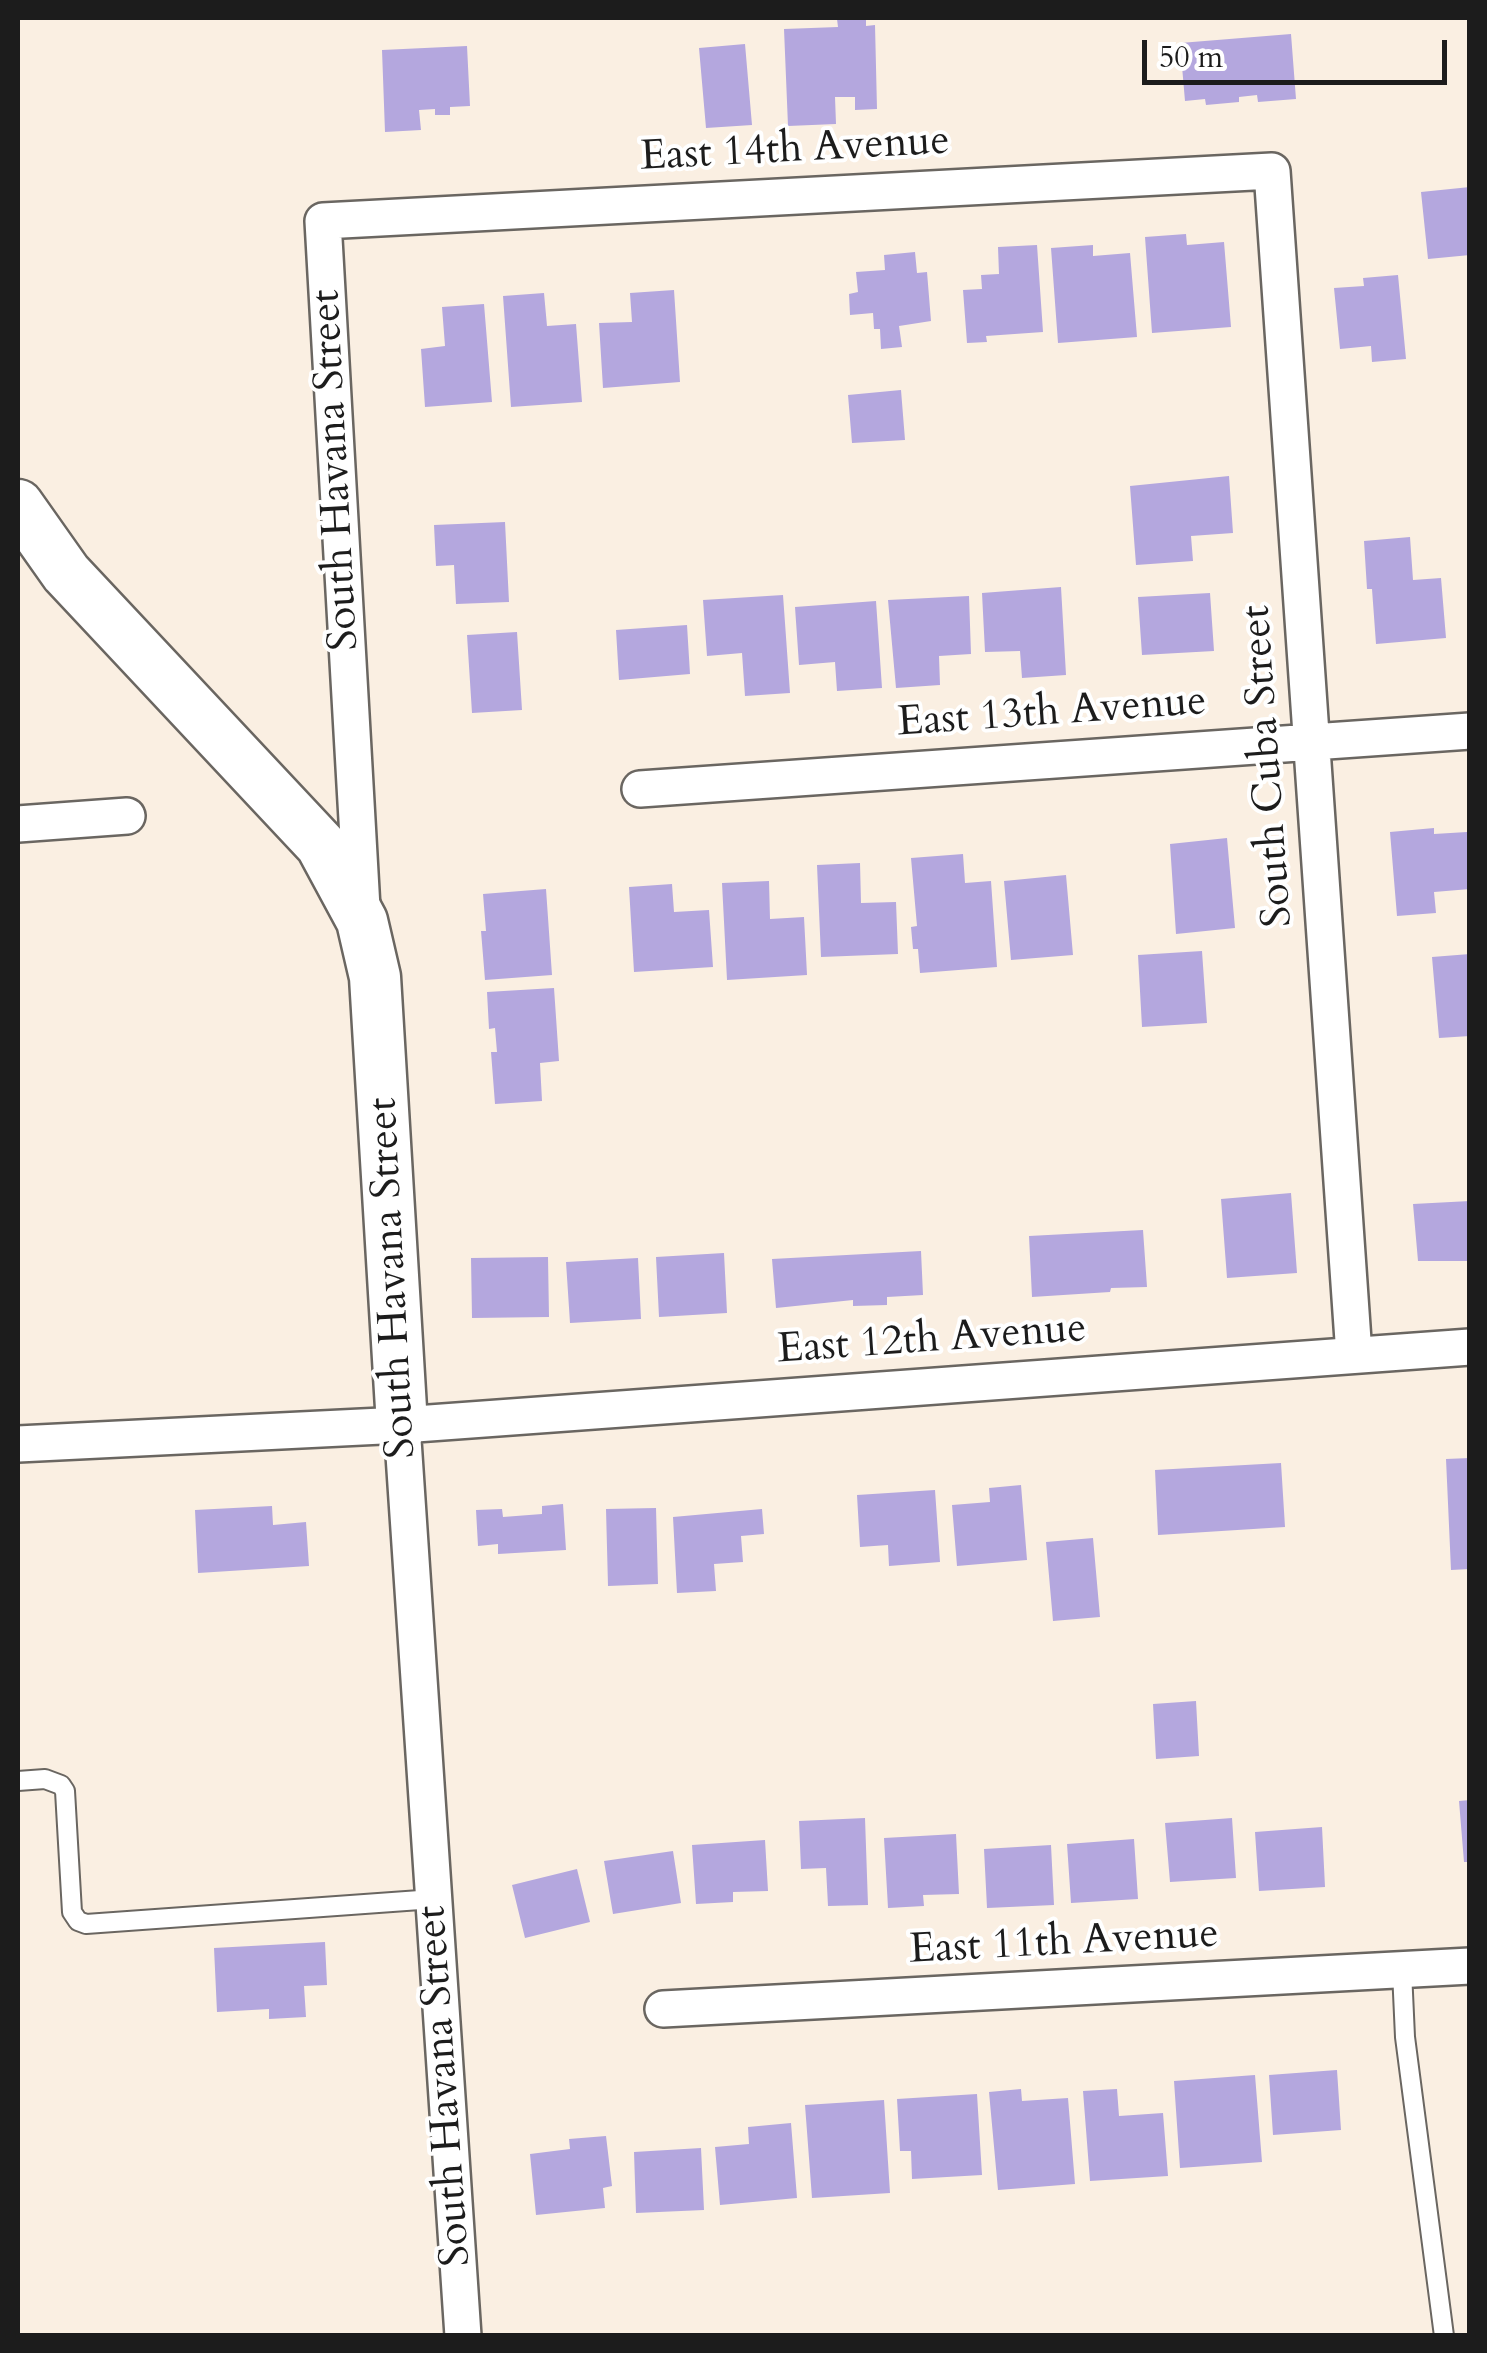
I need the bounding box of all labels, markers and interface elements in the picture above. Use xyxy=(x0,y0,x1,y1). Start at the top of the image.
scale bar xyxy=(1147,20,1452,82)
text: 50 m xyxy=(1159,37,1223,78)
street label: East 14th Avenue xyxy=(639,118,951,184)
street label: South Havana Street xyxy=(302,288,372,652)
street label: South Cuba Street xyxy=(1233,603,1305,929)
street label: East 13th Avenue xyxy=(896,678,1208,750)
street label: South Havana Street xyxy=(359,1096,429,1460)
street label: East 12th Avenue xyxy=(776,1305,1088,1377)
street label: South Havana Street xyxy=(408,1904,484,2268)
street label: East 11th Avenue xyxy=(908,1911,1220,1977)

